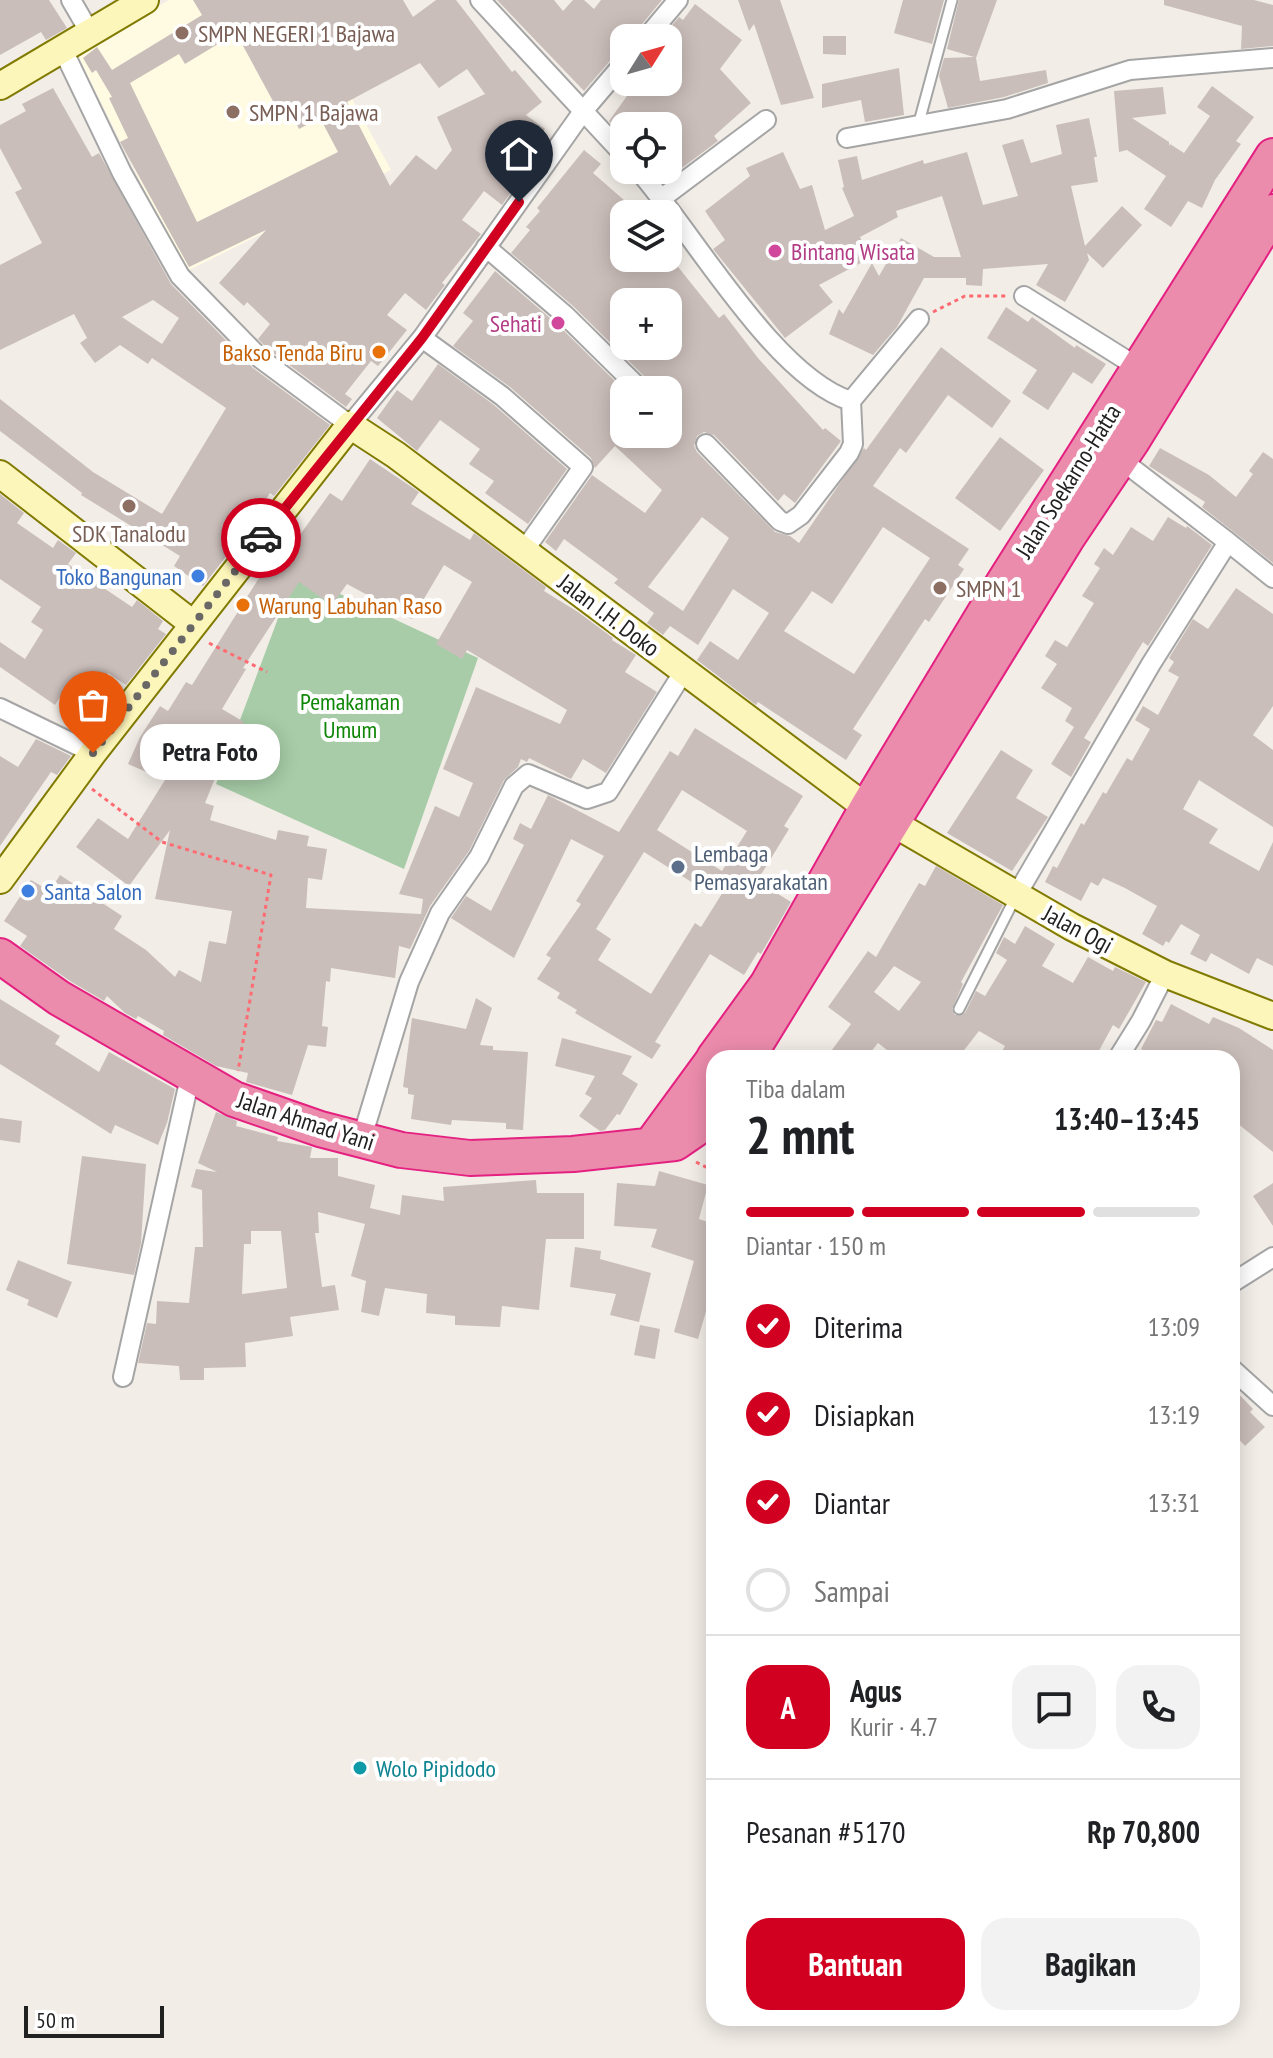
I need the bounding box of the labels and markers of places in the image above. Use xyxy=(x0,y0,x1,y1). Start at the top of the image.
place label: SMPN NEGERI 1 Bajawa xyxy=(198,18,395,49)
marker: SMPN NEGERI 1 Bajawa xyxy=(173,24,191,42)
place label: SMPN 1 Bajawa xyxy=(249,97,379,128)
marker: SMPN 1 Bajawa xyxy=(224,103,242,121)
pin xyxy=(485,120,553,202)
place label: Bintang Wisata xyxy=(791,236,915,267)
marker: Bintang Wisata xyxy=(766,242,784,260)
place label: Sehati xyxy=(490,308,542,339)
marker: Sehati xyxy=(549,314,567,332)
place label: Bakso Tenda Biru xyxy=(223,337,363,368)
marker: Bakso Tenda Biru xyxy=(370,343,388,361)
marker: SDK Tanalodu xyxy=(120,497,138,515)
place label: SDK Tanalodu xyxy=(72,518,186,549)
place label: Toko Bangunan xyxy=(56,561,182,592)
marker: Toko Bangunan xyxy=(189,567,207,585)
place label: SMPN 1 xyxy=(956,573,1021,604)
marker: SMPN 1 xyxy=(931,579,949,597)
place label: Warung Labuhan Raso xyxy=(259,590,442,621)
marker: Warung Labuhan Raso xyxy=(234,596,252,614)
pin xyxy=(59,671,127,753)
callout: Petra Foto xyxy=(141,725,281,781)
place label: Lembaga Pemasyarakatan xyxy=(694,838,828,897)
marker: Lembaga Pemasyarakatan xyxy=(669,858,687,876)
place label: Santa Salon xyxy=(44,876,142,907)
marker: Santa Salon xyxy=(19,882,37,900)
place label: Wolo Pipidodo xyxy=(376,1753,496,1784)
marker: Wolo Pipidodo xyxy=(351,1759,369,1777)

